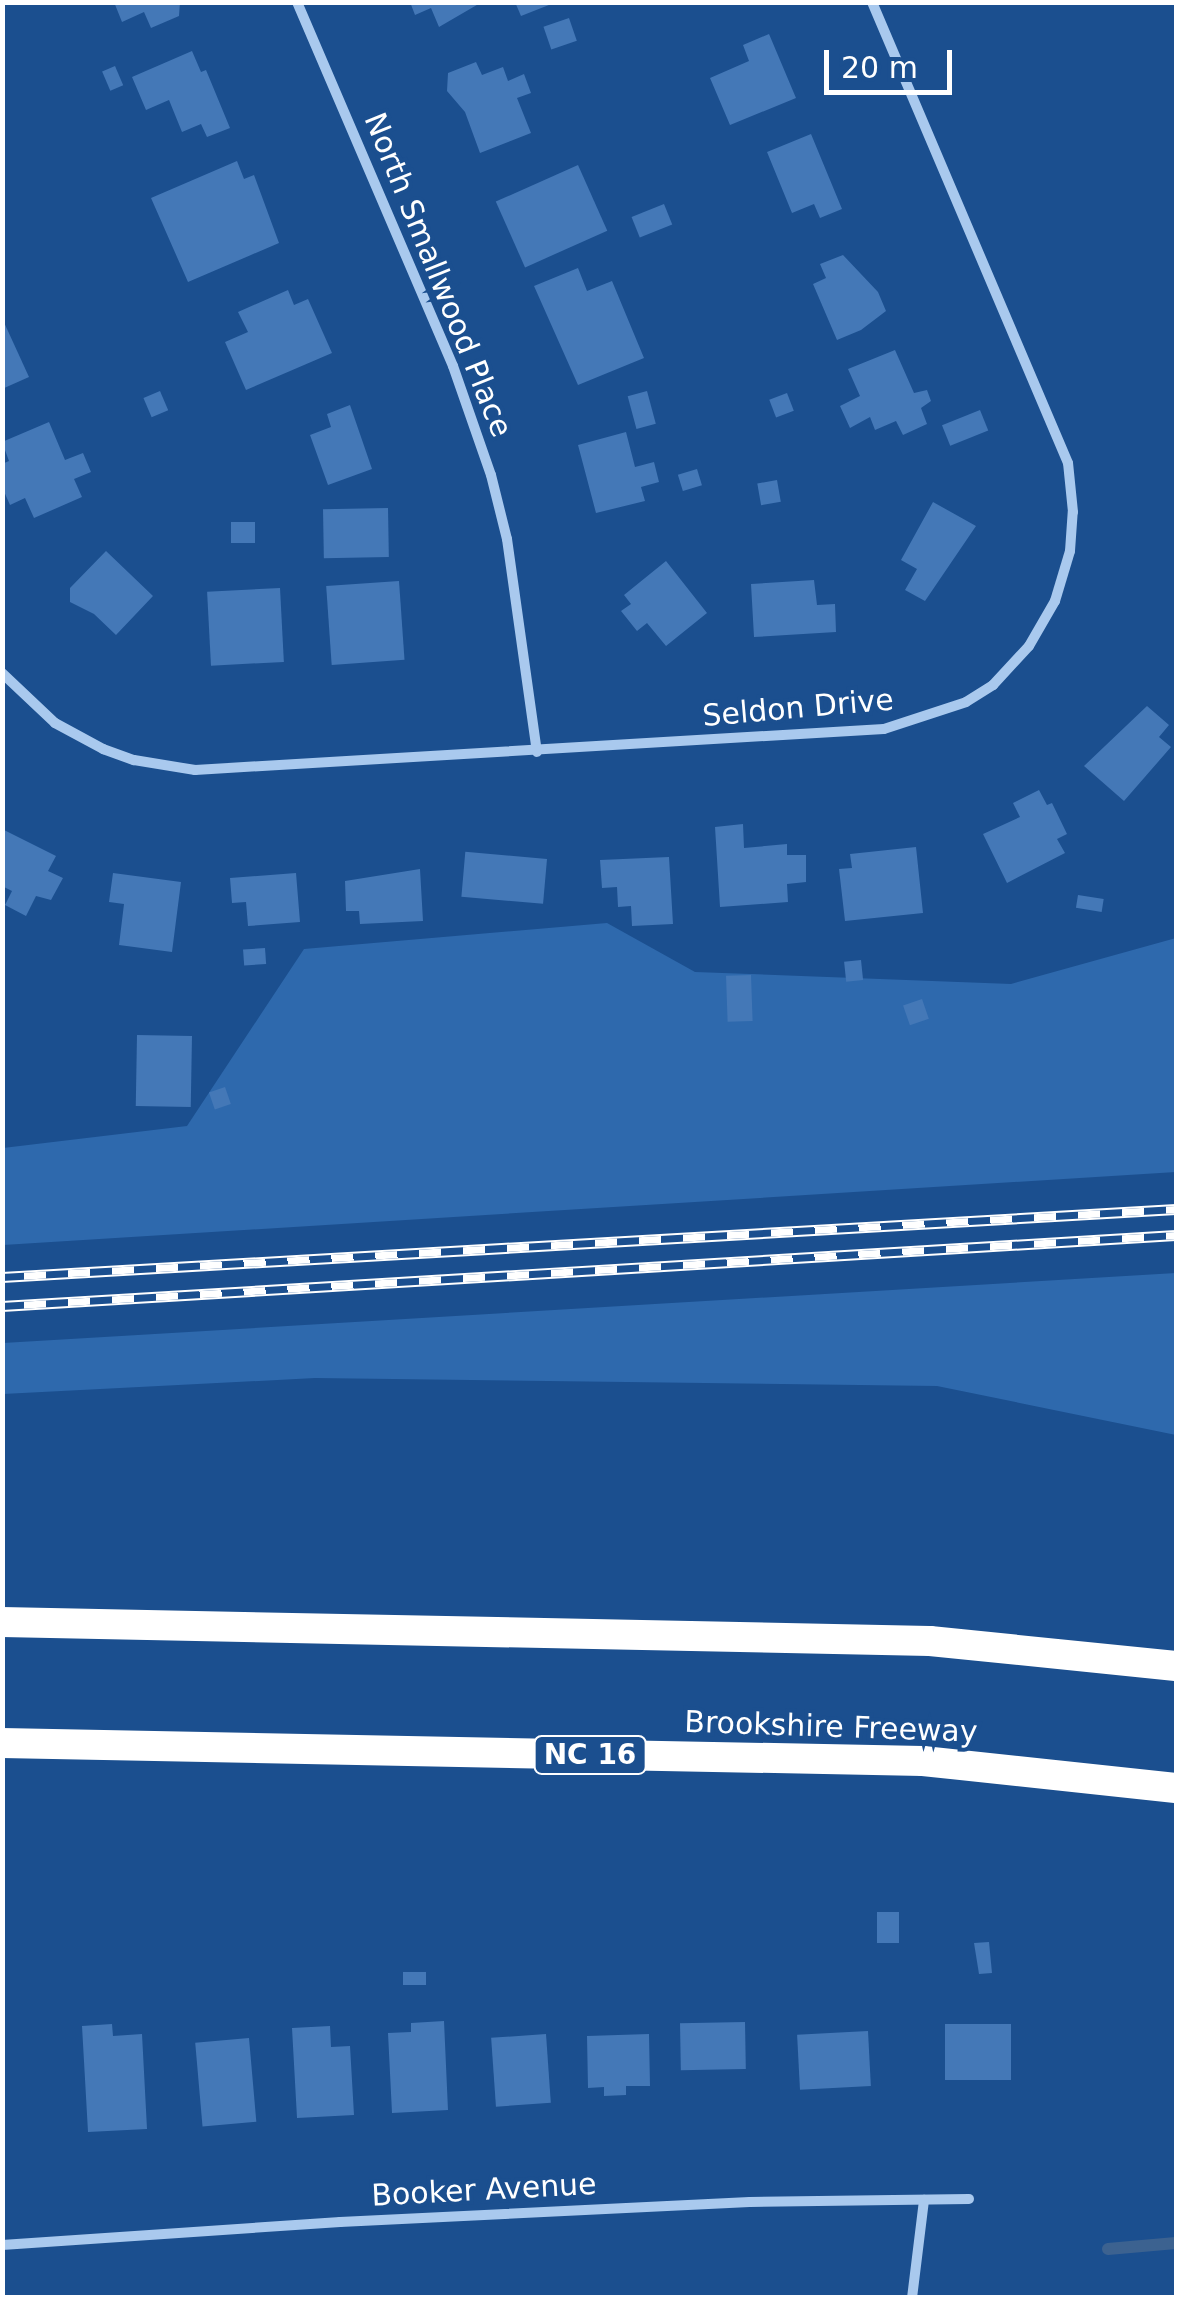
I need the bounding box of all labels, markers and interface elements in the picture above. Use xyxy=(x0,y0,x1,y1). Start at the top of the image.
scale bar xyxy=(829,30,956,92)
text: 20 m xyxy=(841,50,918,85)
street label: North Smallwood Place xyxy=(356,108,520,442)
street label: Seldon Drive xyxy=(701,682,895,734)
street label: Brookshire Freeway xyxy=(684,1704,978,1750)
road number: NC 16 xyxy=(532,1732,648,1778)
street label: Booker Avenue xyxy=(371,2166,597,2214)

